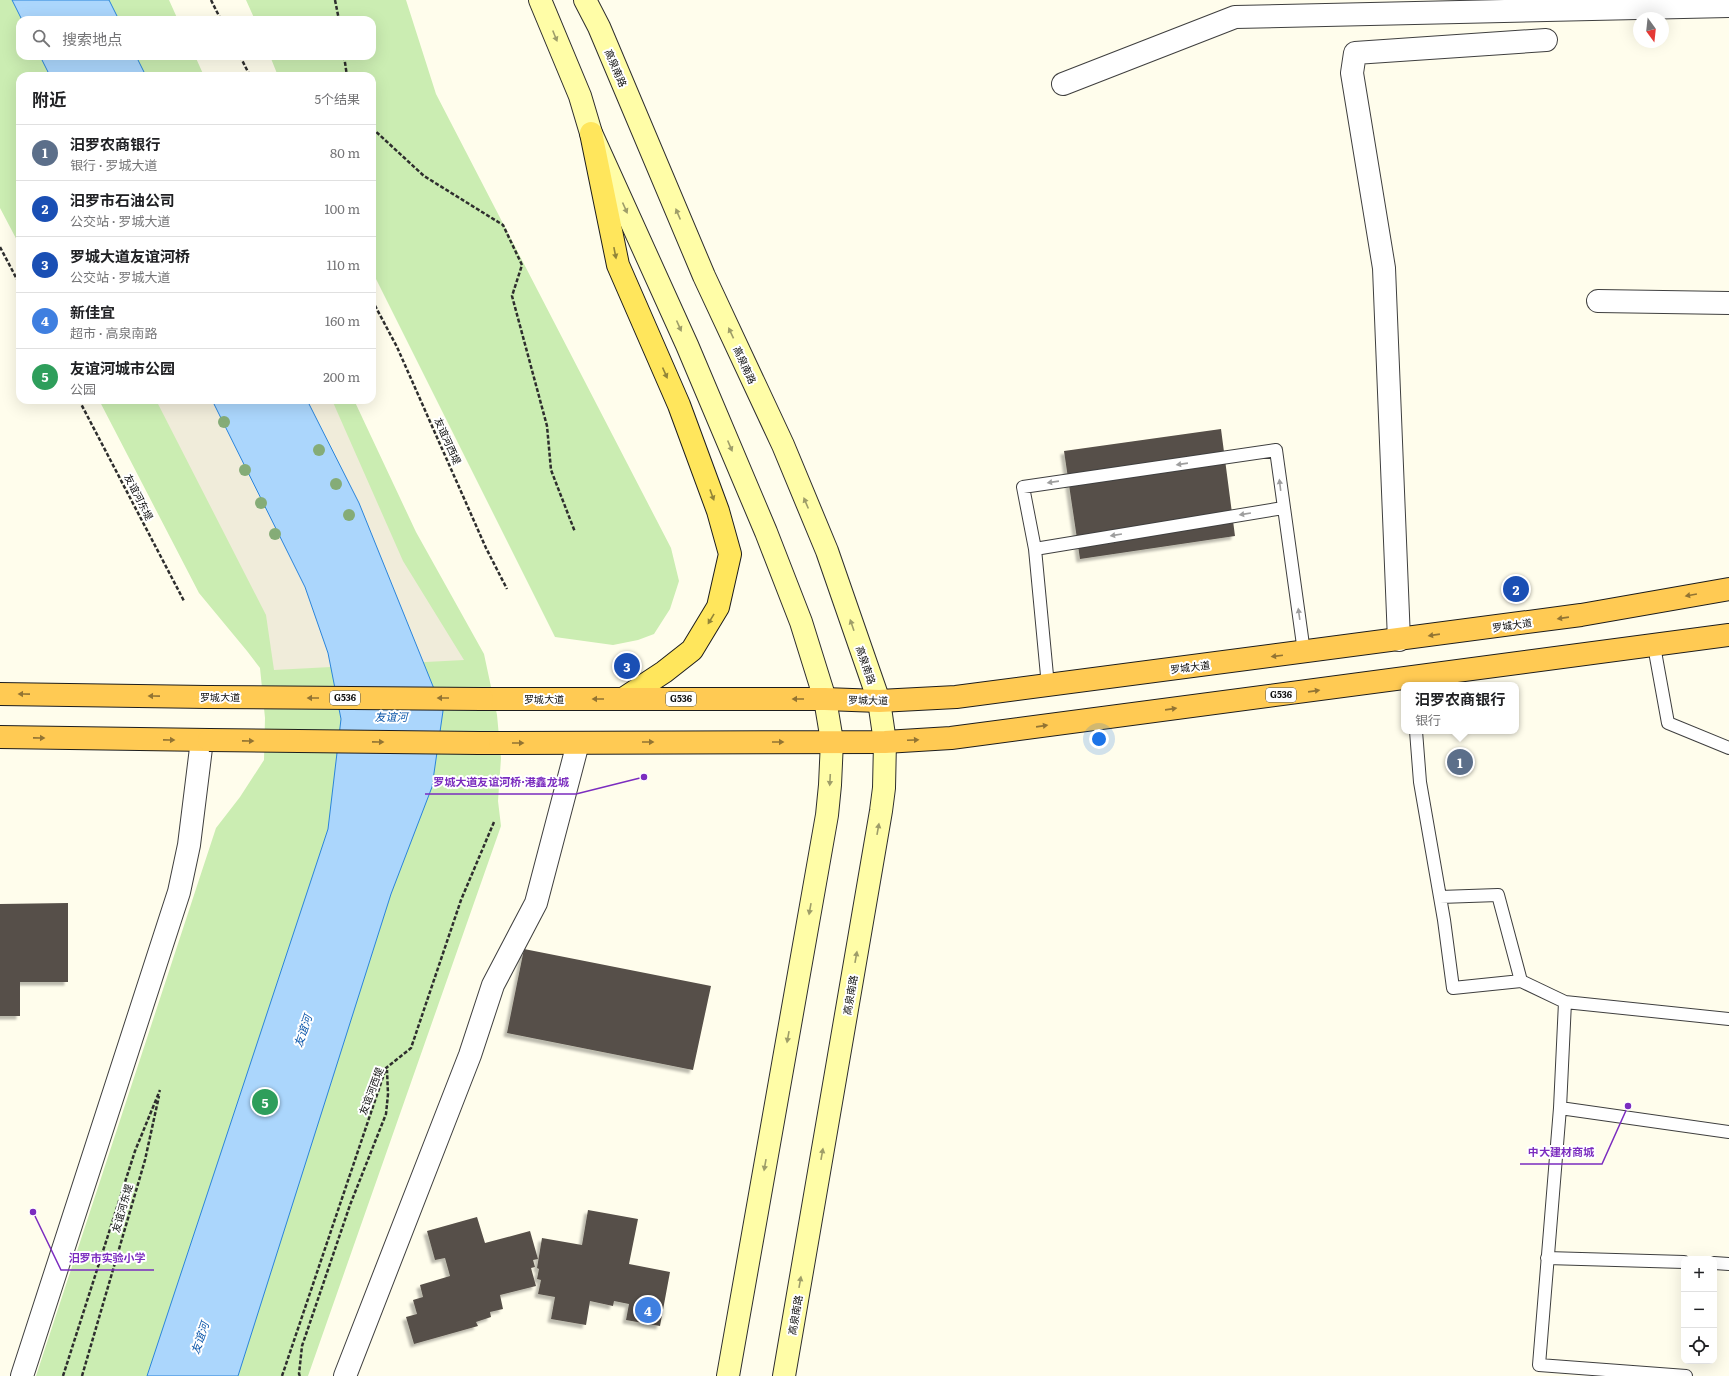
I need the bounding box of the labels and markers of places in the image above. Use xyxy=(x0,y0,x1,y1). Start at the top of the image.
pin: 2 xyxy=(1503,574,1529,604)
pin: 3 xyxy=(614,651,640,681)
pin: 1 xyxy=(1447,747,1473,777)
callout: 罗城大道友谊河桥·港鑫龙城 xyxy=(425,771,576,794)
pin: 5 xyxy=(252,1087,278,1117)
callout: 中大建材商城 xyxy=(1520,1141,1602,1164)
callout: 汨罗市实验小学 xyxy=(61,1247,154,1270)
pin: 4 xyxy=(635,1295,661,1325)

